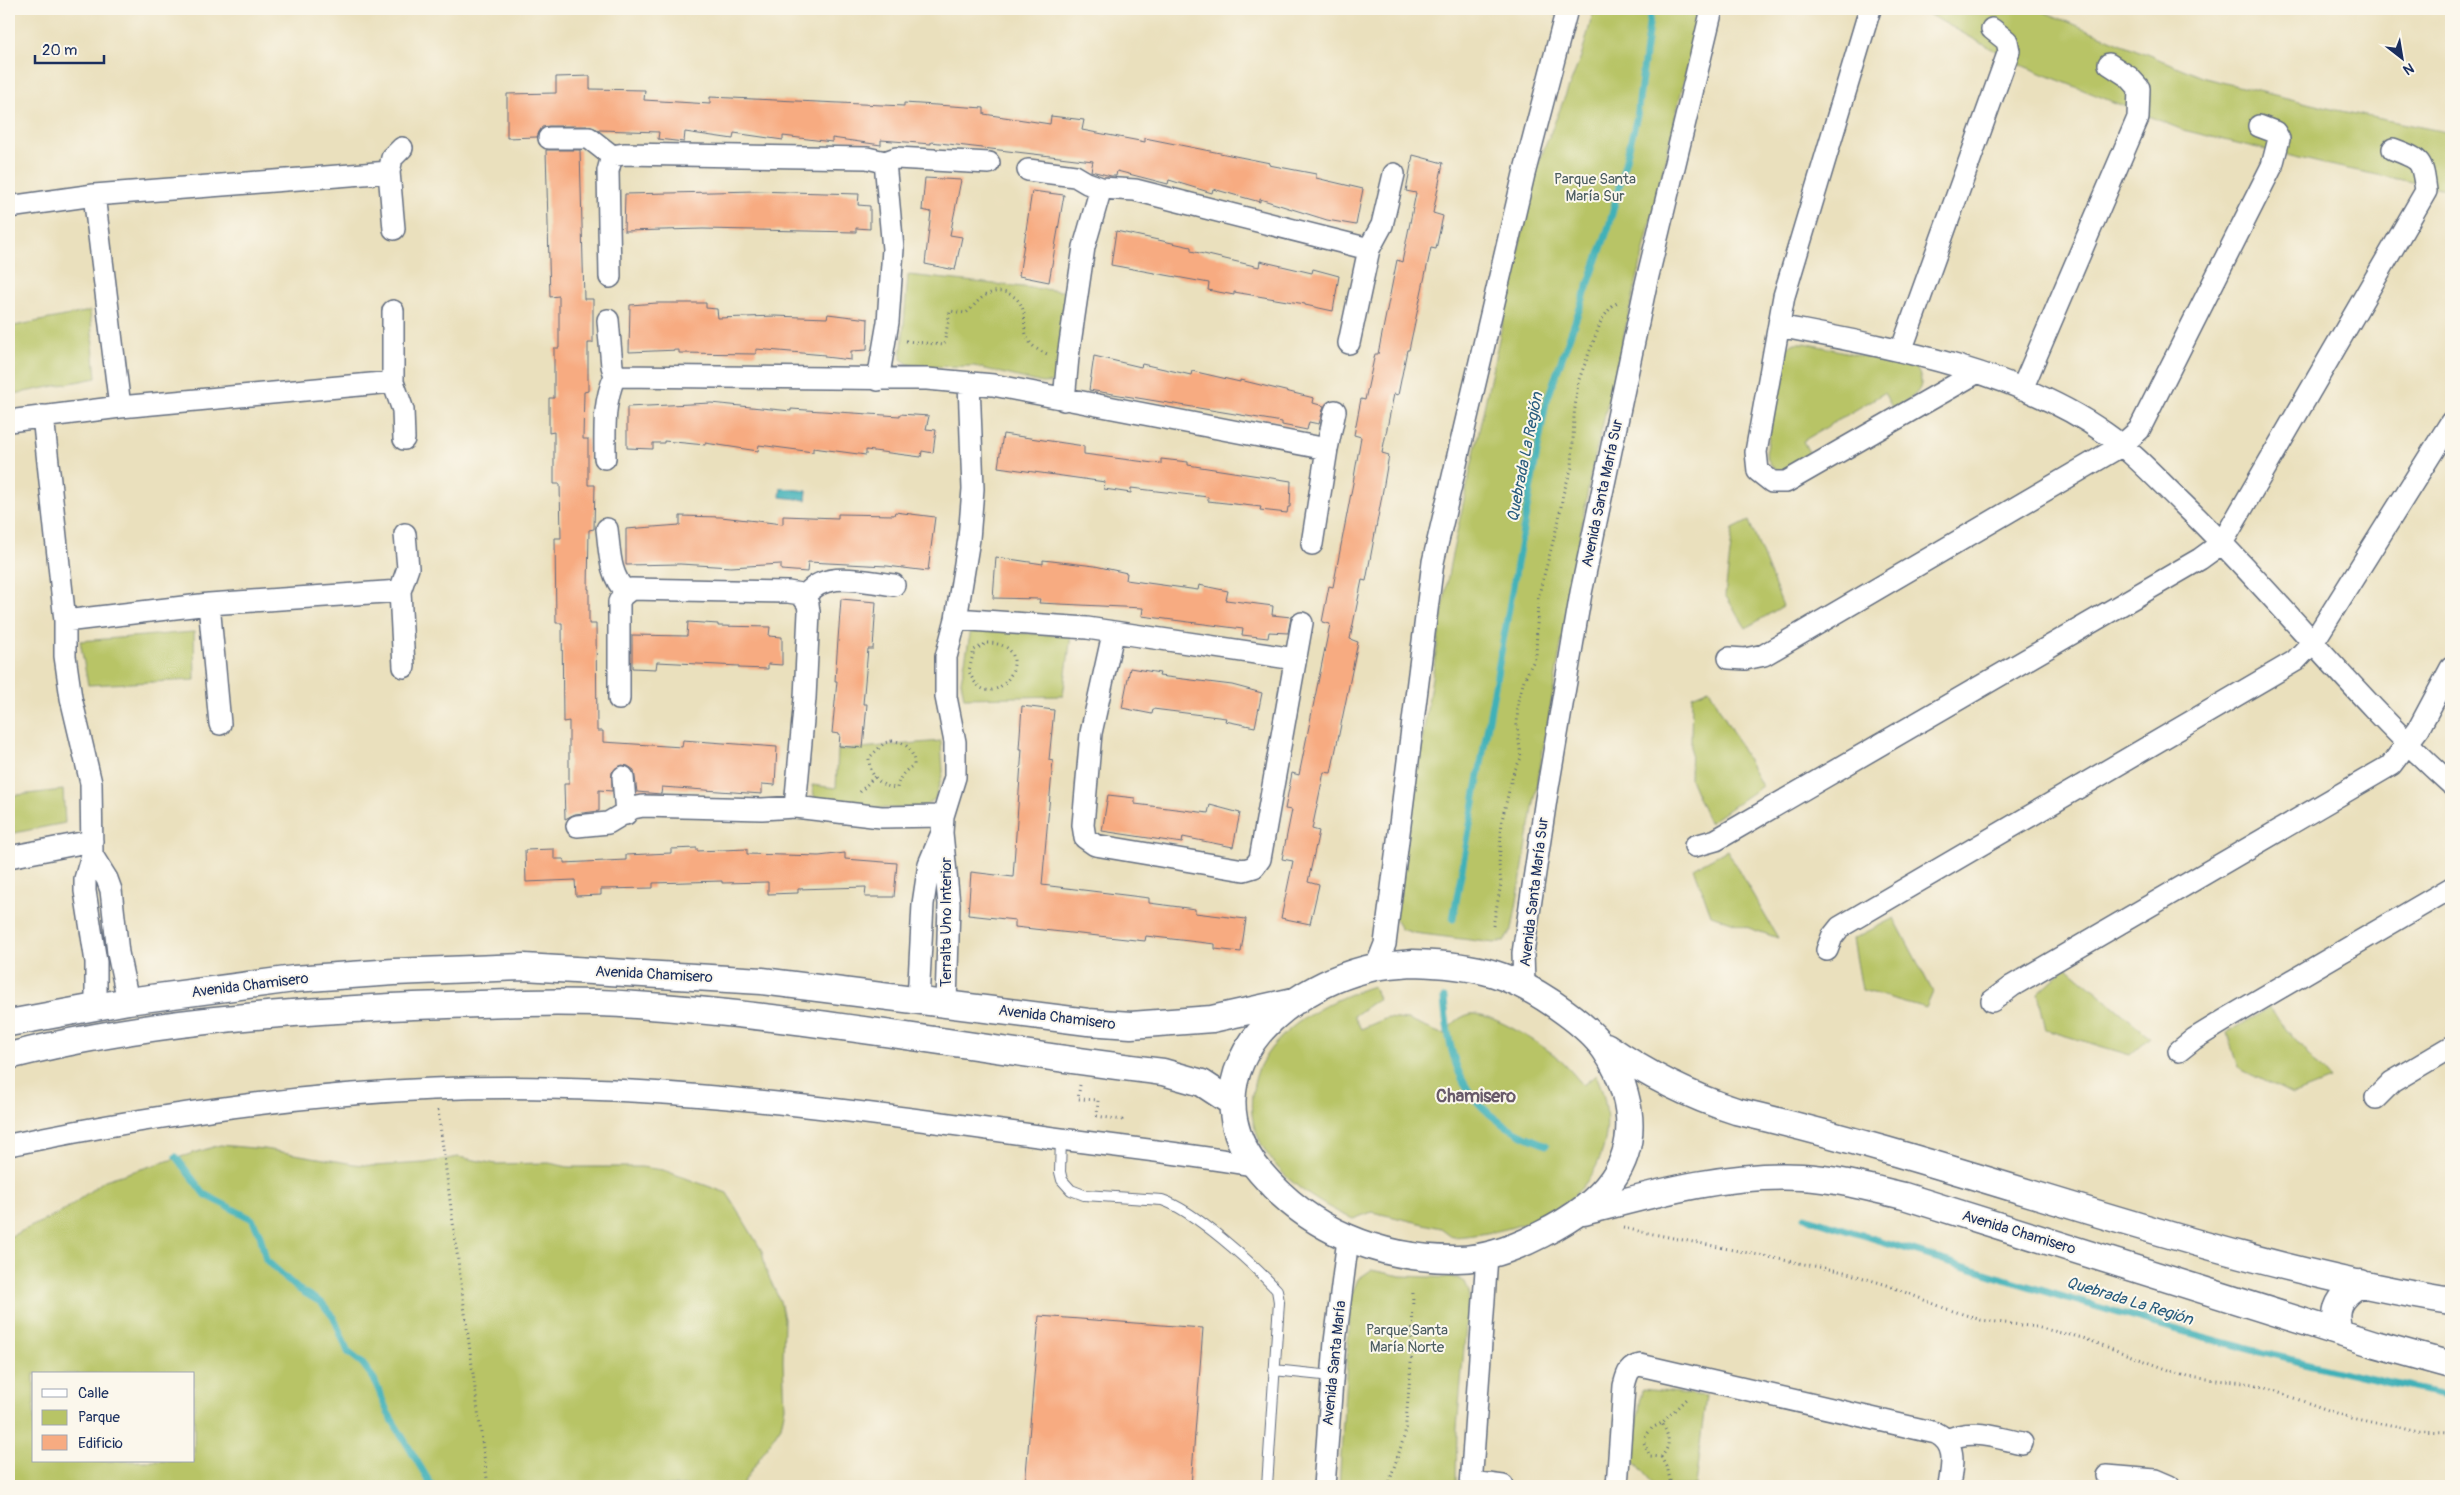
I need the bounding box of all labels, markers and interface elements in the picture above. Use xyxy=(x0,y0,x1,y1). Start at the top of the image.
scale bar xyxy=(35,32,104,64)
north arrow xyxy=(2378,32,2428,82)
text: 20 m xyxy=(42,41,77,60)
text: N xyxy=(2400,59,2417,78)
park label: Parque Santa María Sur xyxy=(1554,170,1636,206)
water label: Quebrada La Región xyxy=(1503,390,1548,524)
street label: Avenida Santa María Sur xyxy=(1578,417,1628,569)
street label: Avenida Santa María Sur xyxy=(1516,816,1553,968)
street label: Terralta Uno Interior xyxy=(937,856,956,987)
street label: Avenida Chamisero xyxy=(595,962,713,987)
street label: Avenida Chamisero xyxy=(190,969,310,1002)
street label: Avenida Chamisero xyxy=(997,1001,1117,1034)
district label: Chamisero xyxy=(1436,1085,1516,1108)
street label: Avenida Chamisero xyxy=(1960,1206,2078,1259)
water label: Quebrada La Región xyxy=(2064,1272,2196,1330)
street label: Avenida Santa María xyxy=(1318,1300,1351,1427)
park label: Parque Santa María Norte xyxy=(1366,1321,1448,1357)
legend xyxy=(32,1372,195,1462)
text: Calle xyxy=(78,1384,109,1403)
text: Parque xyxy=(78,1408,121,1427)
text: Edificio xyxy=(78,1434,123,1453)

